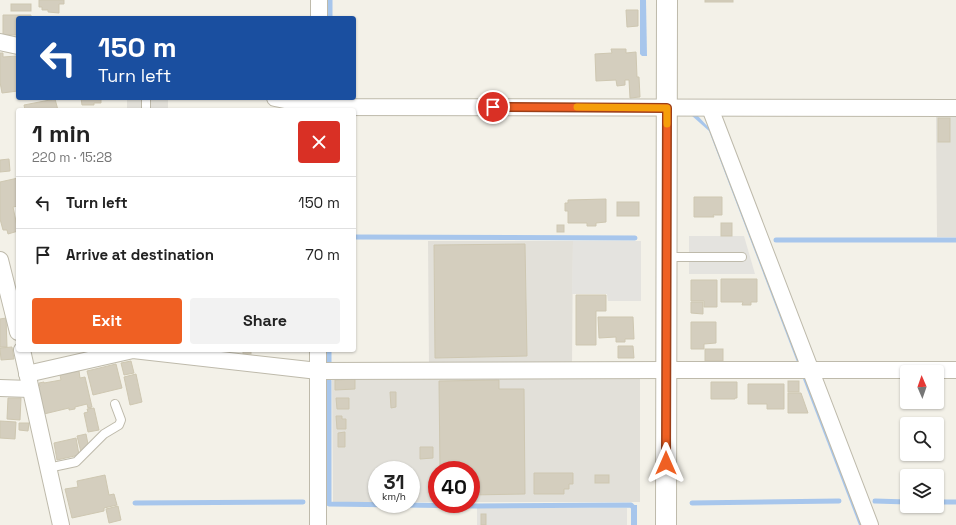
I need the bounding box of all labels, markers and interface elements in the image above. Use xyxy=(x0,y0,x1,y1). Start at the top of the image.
text: 150 m xyxy=(98,29,177,65)
icon: left xyxy=(32,32,84,84)
text: Turn left xyxy=(98,64,171,87)
pin xyxy=(476,90,510,124)
icon: arrive xyxy=(482,96,504,118)
text: 1 min xyxy=(32,118,91,149)
button: close xyxy=(298,121,340,163)
text: 220 m · 15:28 xyxy=(32,149,112,166)
icon: left xyxy=(32,192,54,214)
text: Turn left xyxy=(66,193,128,212)
text: 150 m xyxy=(298,193,340,212)
icon: arrive xyxy=(32,244,54,266)
text: Arrive at destination xyxy=(66,245,214,264)
text: 70 m xyxy=(305,245,340,264)
button: Exit xyxy=(32,298,182,344)
button: Share xyxy=(190,298,340,344)
north arrow xyxy=(900,365,944,409)
map controls xyxy=(900,365,944,513)
button: search xyxy=(900,417,944,461)
position arrow xyxy=(645,442,687,484)
speed limit sign: 40 xyxy=(428,461,480,513)
text: 31 xyxy=(384,469,404,495)
button: layers xyxy=(900,469,944,513)
text: km/h xyxy=(382,490,406,503)

